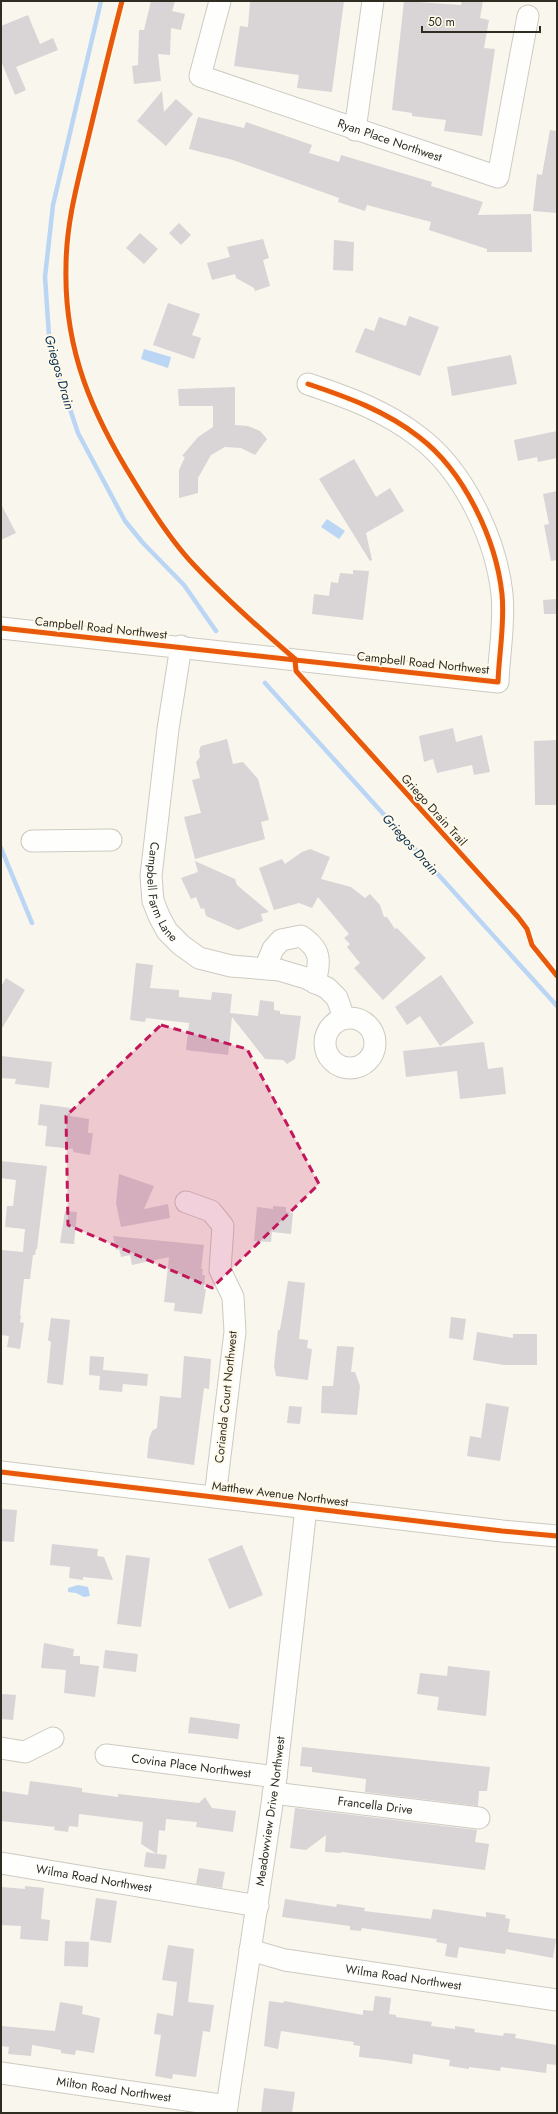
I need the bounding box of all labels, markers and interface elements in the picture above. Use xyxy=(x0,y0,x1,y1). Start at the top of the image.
scale bar xyxy=(422,8,540,34)
text: 50 m xyxy=(428,13,455,31)
street label: Ryan Place Northwest xyxy=(335,114,445,166)
water label: Griegos Drain xyxy=(40,333,79,412)
street label: Campbell Road Northwest xyxy=(34,612,168,644)
street label: Campbell Road Northwest xyxy=(356,647,490,679)
street label: Griego Drain Trail xyxy=(397,770,471,850)
water label: Griegos Drain xyxy=(378,809,444,880)
street label: Campbell Farm Lane xyxy=(142,841,182,946)
street label: Corianda Court Northwest xyxy=(210,1330,242,1464)
street label: Matthew Avenue Northwest xyxy=(211,1477,349,1511)
street label: Meadowview Drive Northwest xyxy=(251,1735,289,1887)
street label: Covina Place Northwest xyxy=(130,1749,252,1783)
street label: Francella Drive xyxy=(337,1792,414,1819)
street label: Wilma Road Northwest xyxy=(34,1860,153,1897)
street label: Wilma Road Northwest xyxy=(344,1960,463,1995)
street label: Milton Road Northwest xyxy=(55,2072,172,2107)

